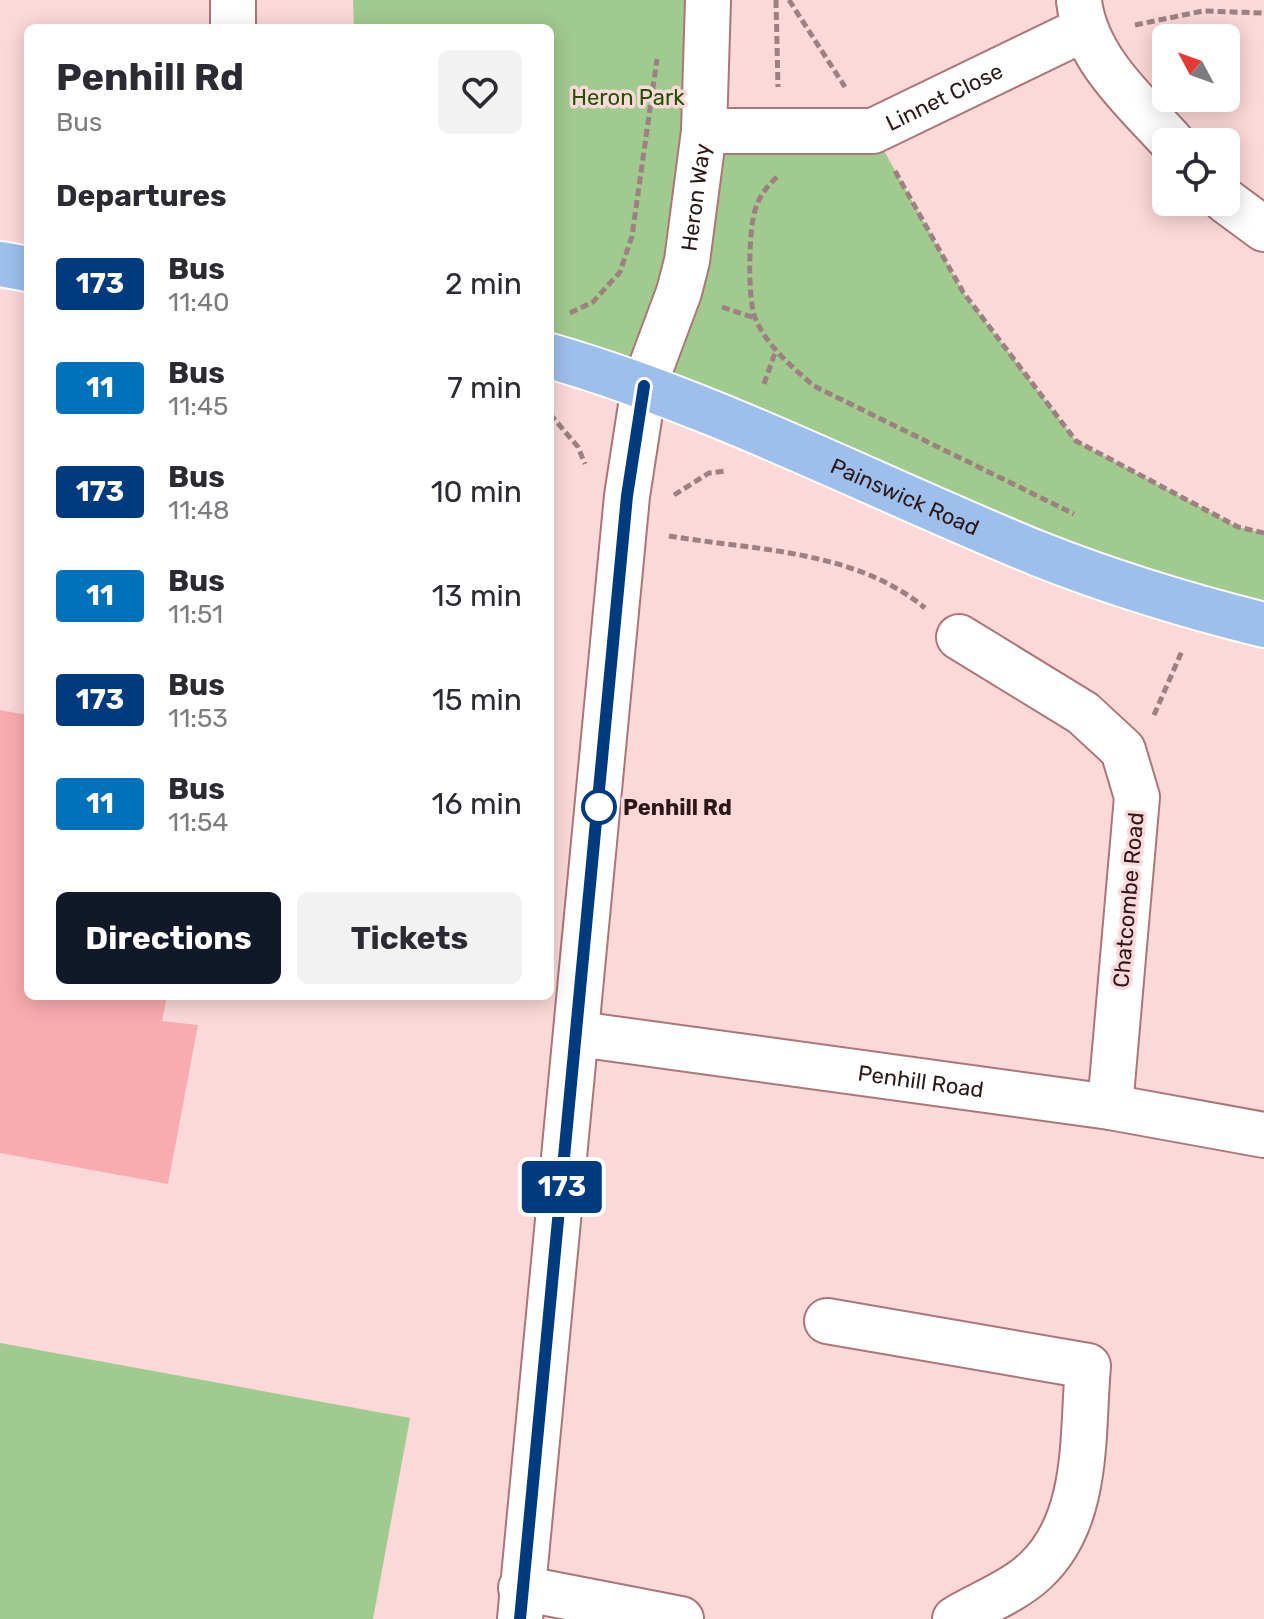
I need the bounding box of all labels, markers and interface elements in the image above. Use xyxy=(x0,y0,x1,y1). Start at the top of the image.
north arrow xyxy=(1152,24,1240,112)
map controls xyxy=(1152,24,1240,216)
button: heart xyxy=(438,50,522,134)
text: Penhill Rd xyxy=(56,54,244,100)
street label: Linnet Close xyxy=(881,57,1007,137)
park label: Heron Park xyxy=(571,84,685,111)
text: Bus xyxy=(56,107,102,138)
button: locate xyxy=(1152,128,1240,216)
street label: Heron Way xyxy=(675,142,716,253)
text: Departures xyxy=(56,178,227,214)
text: Bus xyxy=(168,251,225,287)
text: 2 min xyxy=(445,266,522,302)
text: 173 xyxy=(76,267,124,300)
text: 11:40 xyxy=(168,287,230,318)
text: Bus xyxy=(168,355,225,391)
text: 7 min xyxy=(447,370,522,406)
text: 11 xyxy=(86,371,114,404)
text: 11:45 xyxy=(168,391,229,422)
street label: Painswick Road xyxy=(826,452,983,541)
text: Bus xyxy=(168,459,225,495)
text: 10 min xyxy=(431,474,522,510)
text: 173 xyxy=(76,475,124,508)
text: 11:48 xyxy=(168,495,230,526)
text: Bus xyxy=(168,563,225,599)
text: 13 min xyxy=(432,578,522,614)
text: 11 xyxy=(86,579,114,612)
text: 11:51 xyxy=(168,599,223,630)
text: Bus xyxy=(168,667,225,703)
text: 15 min xyxy=(432,682,522,718)
text: 173 xyxy=(76,683,124,716)
text: 11:53 xyxy=(168,703,228,734)
text: Bus xyxy=(168,771,225,807)
text: 16 min xyxy=(432,786,522,822)
text: 11 xyxy=(86,787,114,820)
marker: Penhill Rd xyxy=(582,790,616,824)
place label: Penhill Rd xyxy=(623,794,732,821)
text: 11:54 xyxy=(168,807,229,838)
street label: Chatcombe Road xyxy=(1107,811,1150,989)
button: Directions xyxy=(56,892,281,984)
button: Tickets xyxy=(297,892,522,984)
street label: Penhill Road xyxy=(856,1060,985,1104)
line badge: 173 xyxy=(516,1161,608,1213)
text: 173 xyxy=(538,1170,586,1203)

